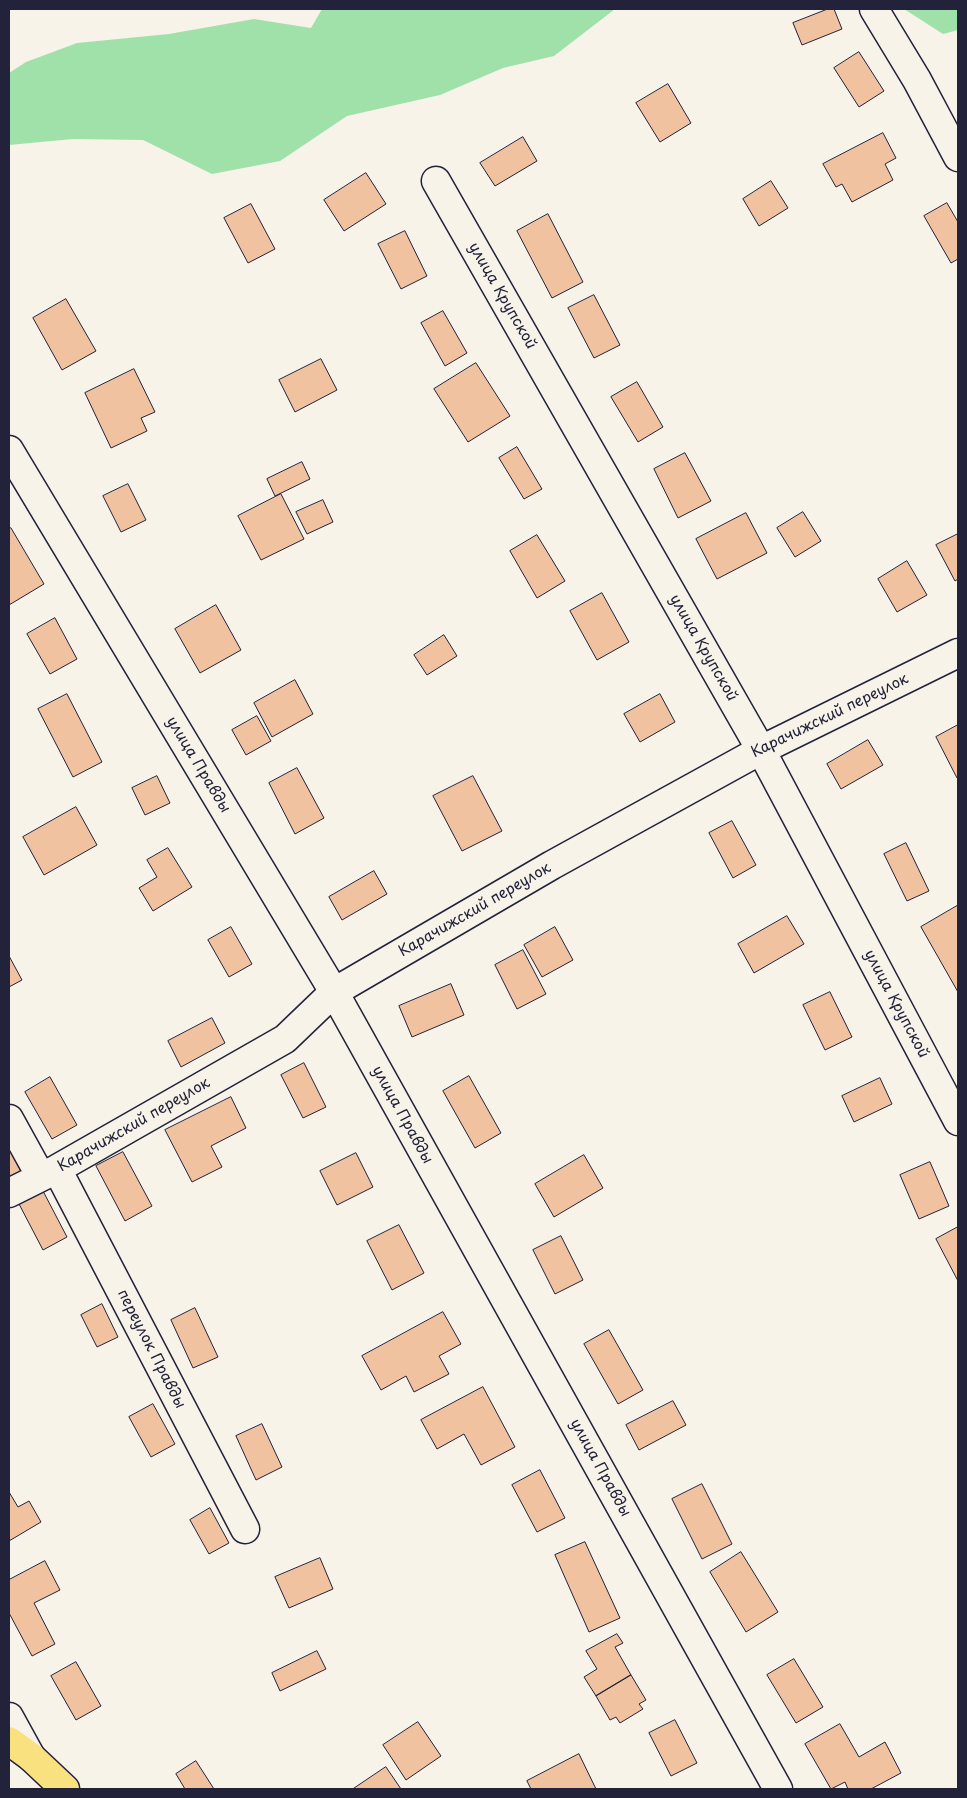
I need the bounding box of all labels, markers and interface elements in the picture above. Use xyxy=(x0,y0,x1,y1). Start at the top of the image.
street label: улица Крупской xyxy=(464,239,540,353)
street label: улица Крупской xyxy=(665,591,741,705)
street label: Карачижский переулок xyxy=(748,670,912,762)
street label: улица Правды xyxy=(162,714,234,816)
street label: Карачижский переулок xyxy=(396,859,554,961)
street label: улица Крупской xyxy=(860,947,932,1061)
street label: улица Правды xyxy=(368,1063,436,1167)
street label: Карачижский переулок xyxy=(55,1074,213,1176)
street label: переулок Правды xyxy=(113,1286,189,1412)
street label: улица Правды xyxy=(566,1416,634,1520)

